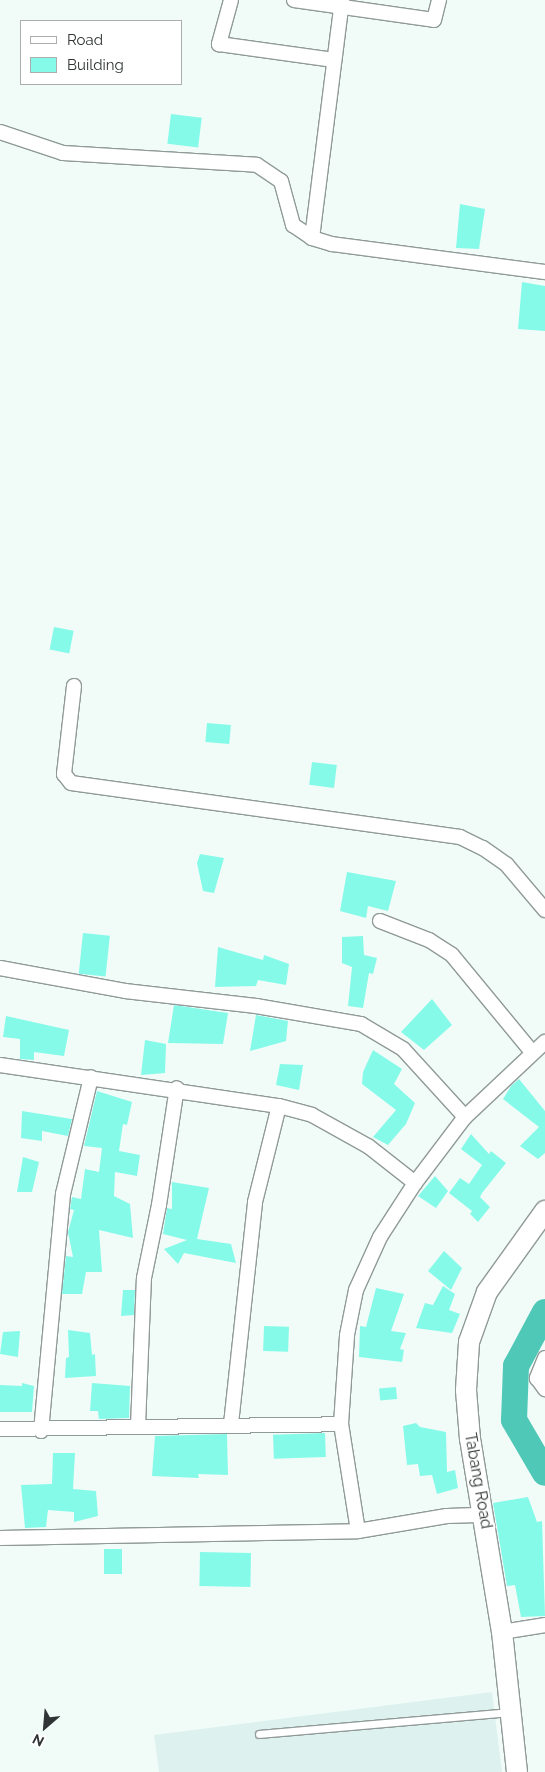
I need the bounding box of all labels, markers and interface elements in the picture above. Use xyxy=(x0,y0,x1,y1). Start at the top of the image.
legend xyxy=(20,20,182,85)
text: Road xyxy=(67,31,103,49)
text: Building xyxy=(67,56,124,74)
street label: Tabang Road xyxy=(460,1432,496,1530)
north arrow xyxy=(20,1702,70,1752)
text: N xyxy=(30,1731,47,1750)

